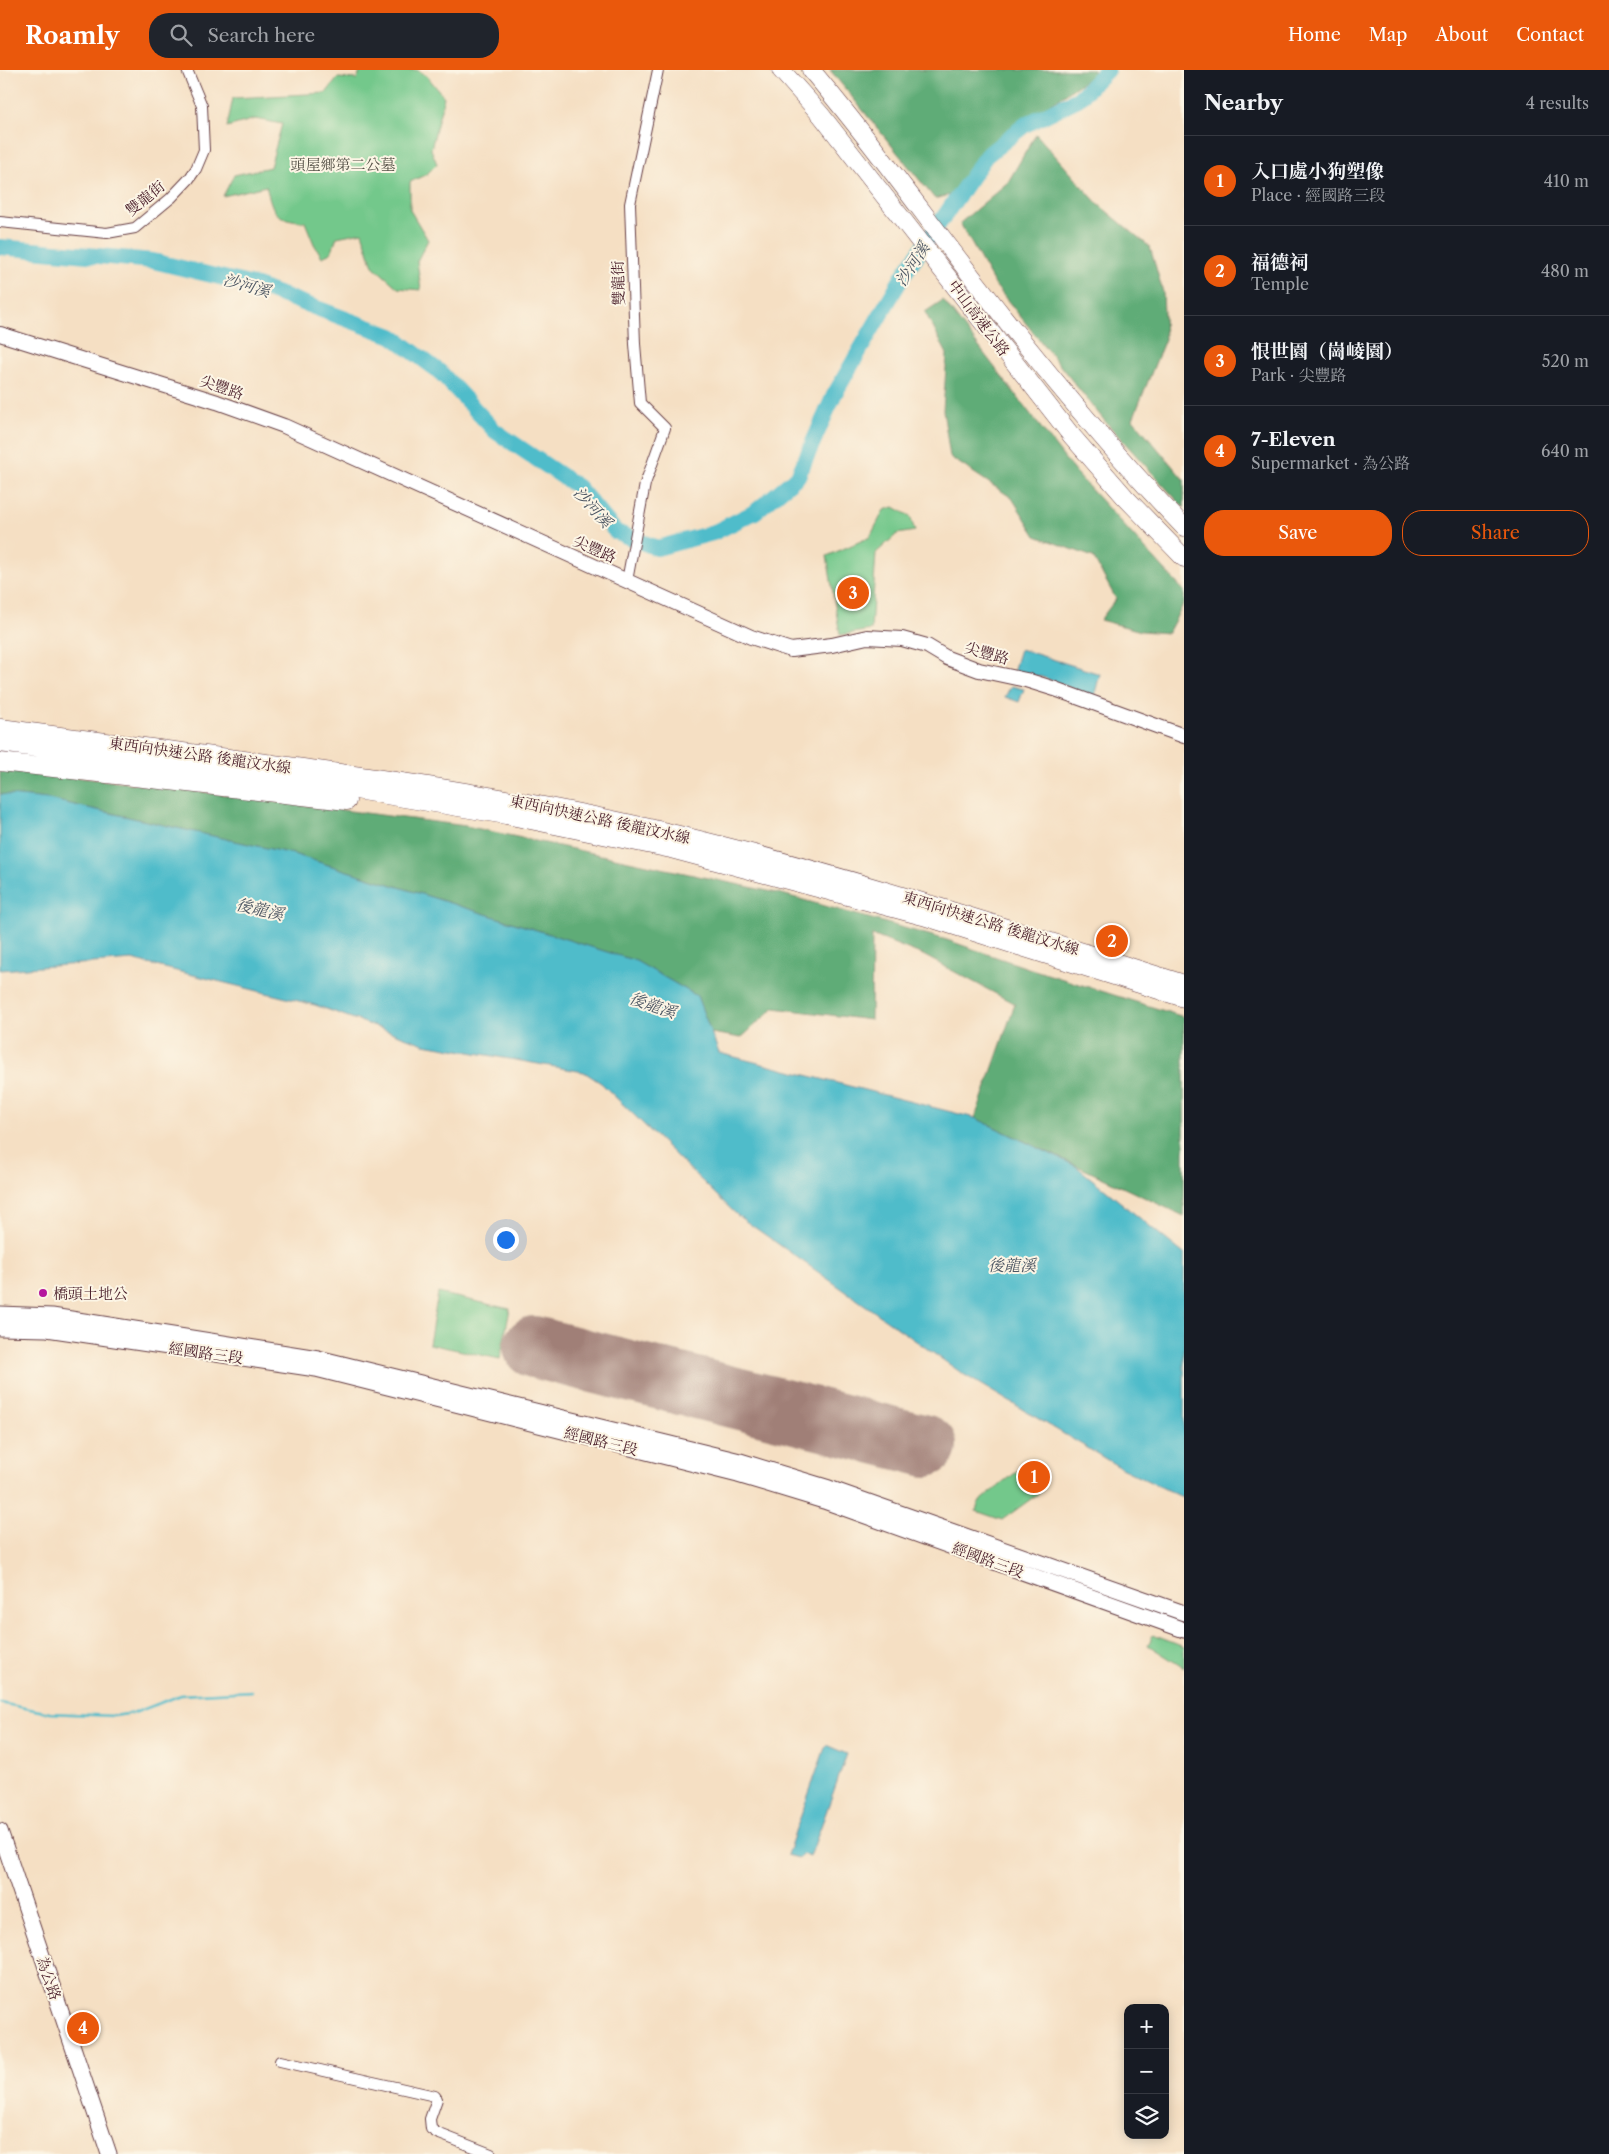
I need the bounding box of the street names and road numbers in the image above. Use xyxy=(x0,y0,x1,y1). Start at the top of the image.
street label: 雙龍街 xyxy=(122,176,168,220)
street label: 雙龍街 xyxy=(608,260,628,306)
street label: 中山高速公路 xyxy=(944,276,1014,360)
street label: 尖豐路 xyxy=(198,371,246,403)
street label: 尖豐路 xyxy=(571,531,619,567)
street label: 尖豐路 xyxy=(963,638,1011,668)
street label: 東西向快速公路 後龍汶水線 xyxy=(108,733,292,777)
street label: 東西向快速公路 後龍汶水線 xyxy=(508,791,692,847)
street label: 東西向快速公路 後龍汶水線 xyxy=(900,887,1082,959)
street label: 經國路三段 xyxy=(168,1338,244,1368)
street label: 經國路三段 xyxy=(562,1423,640,1459)
street label: 經國路三段 xyxy=(950,1538,1026,1582)
street label: 為公路 xyxy=(33,1954,65,2002)

